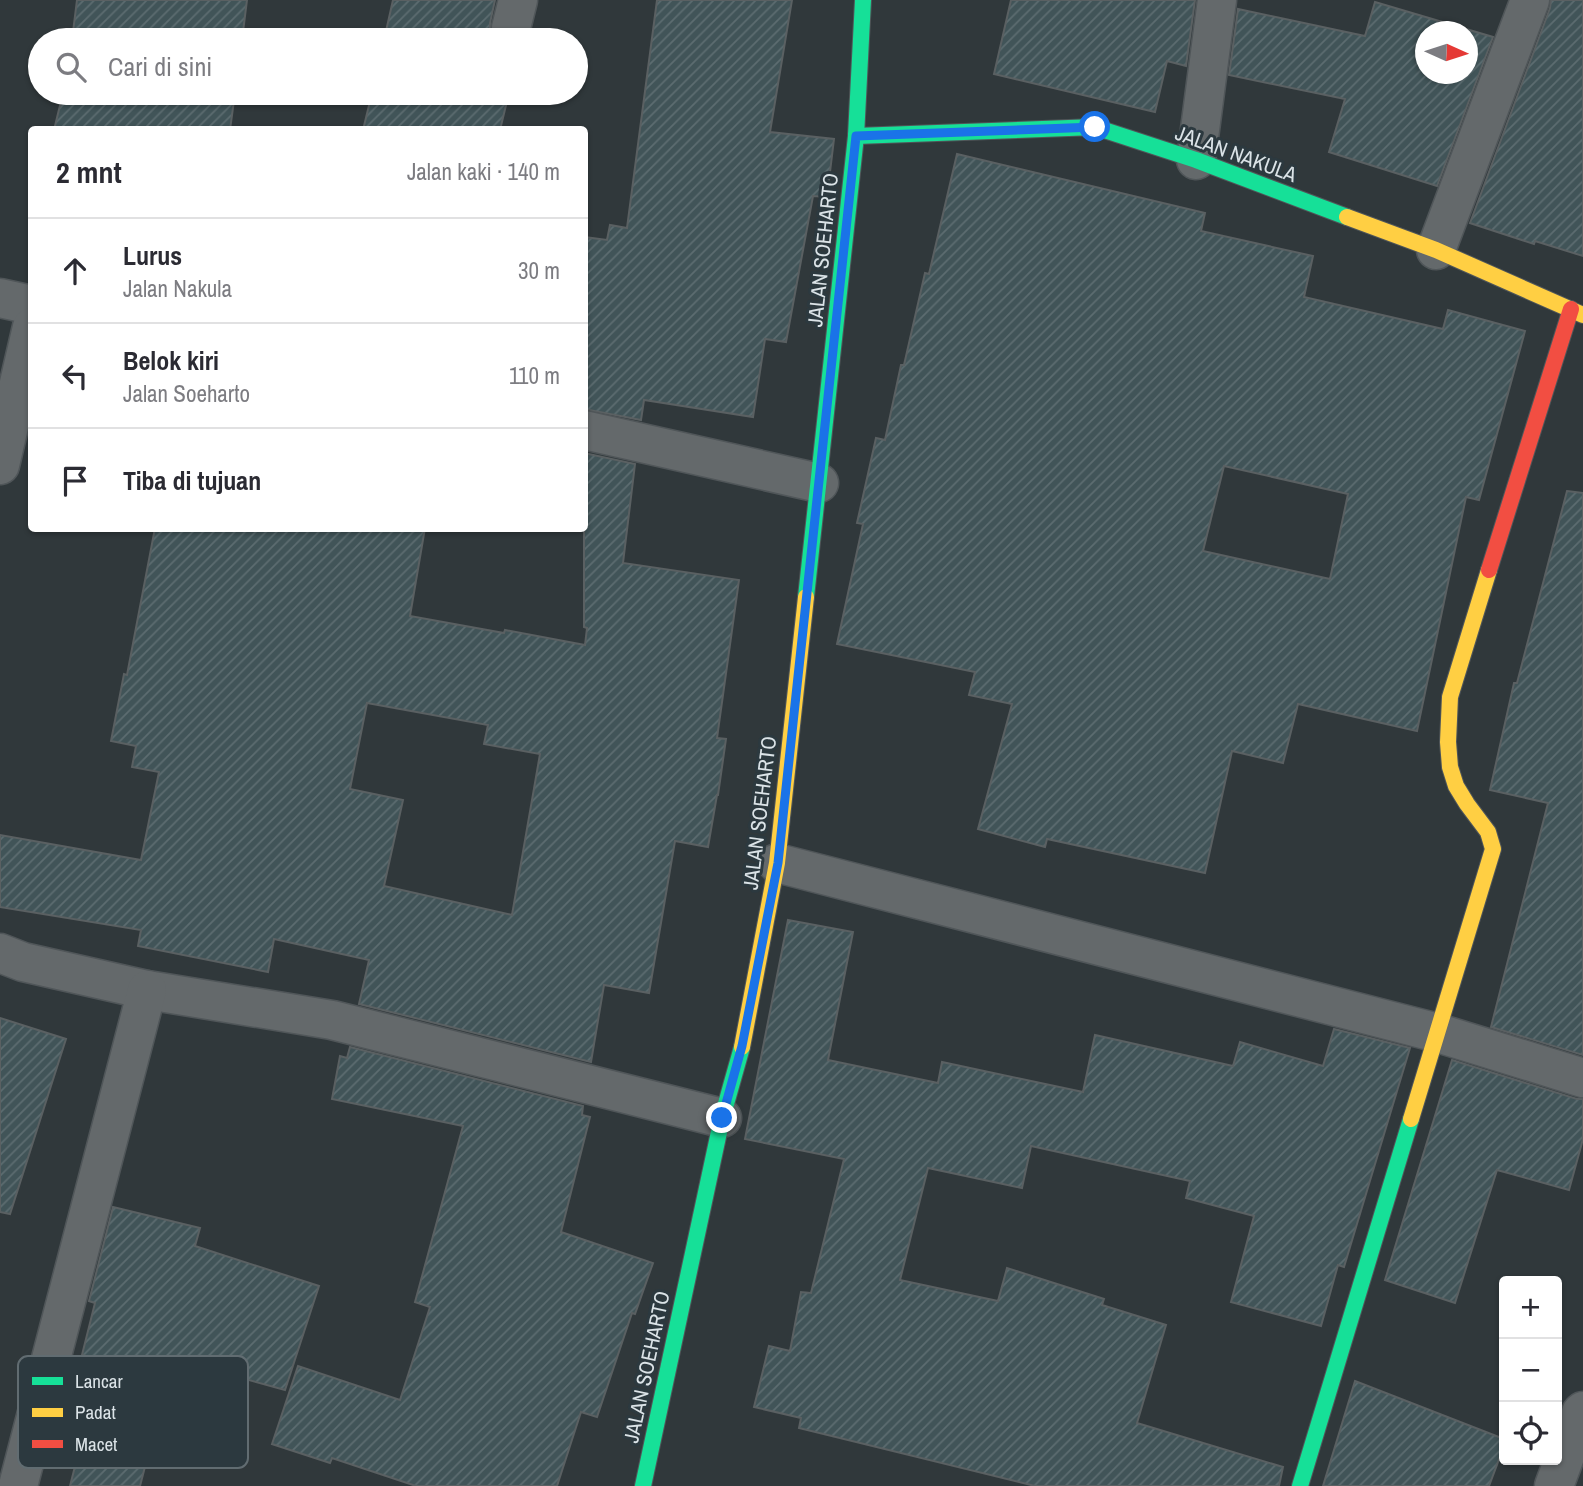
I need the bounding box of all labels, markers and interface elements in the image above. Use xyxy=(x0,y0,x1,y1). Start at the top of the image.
north arrow xyxy=(1415,21,1478,84)
search box xyxy=(28,28,588,105)
icon: search xyxy=(52,48,90,86)
text: Cari di sini xyxy=(108,49,212,84)
route start xyxy=(1079,111,1110,142)
street label: JALAN NAKULA xyxy=(1171,118,1301,189)
text: 2 mnt xyxy=(56,152,122,192)
text: Jalan kaki · 140 m xyxy=(407,156,560,187)
street label: JALAN SOEHARTO xyxy=(800,172,845,328)
text: Lurus xyxy=(123,238,182,273)
icon: ahead xyxy=(56,252,94,290)
text: 30 m xyxy=(518,255,560,286)
text: Jalan Nakula xyxy=(123,273,232,304)
text: Belok kiri xyxy=(123,343,219,378)
icon: left xyxy=(56,357,94,395)
text: 110 m xyxy=(509,360,560,391)
text: Jalan Soeharto xyxy=(123,378,250,409)
icon: arrive xyxy=(56,462,94,500)
text: Tiba di tujuan xyxy=(123,463,261,498)
street label: JALAN SOEHARTO xyxy=(736,735,783,891)
route end xyxy=(706,1102,737,1133)
map controls xyxy=(1499,1276,1562,1465)
button: + xyxy=(1499,1276,1562,1339)
street label: JALAN SOEHARTO xyxy=(616,1288,677,1445)
button: − xyxy=(1499,1339,1562,1402)
legend xyxy=(18,1356,248,1468)
text: Lancar xyxy=(75,1368,123,1394)
text: Padat xyxy=(75,1399,116,1425)
button: locate xyxy=(1499,1402,1562,1465)
text: Macet xyxy=(75,1431,118,1457)

